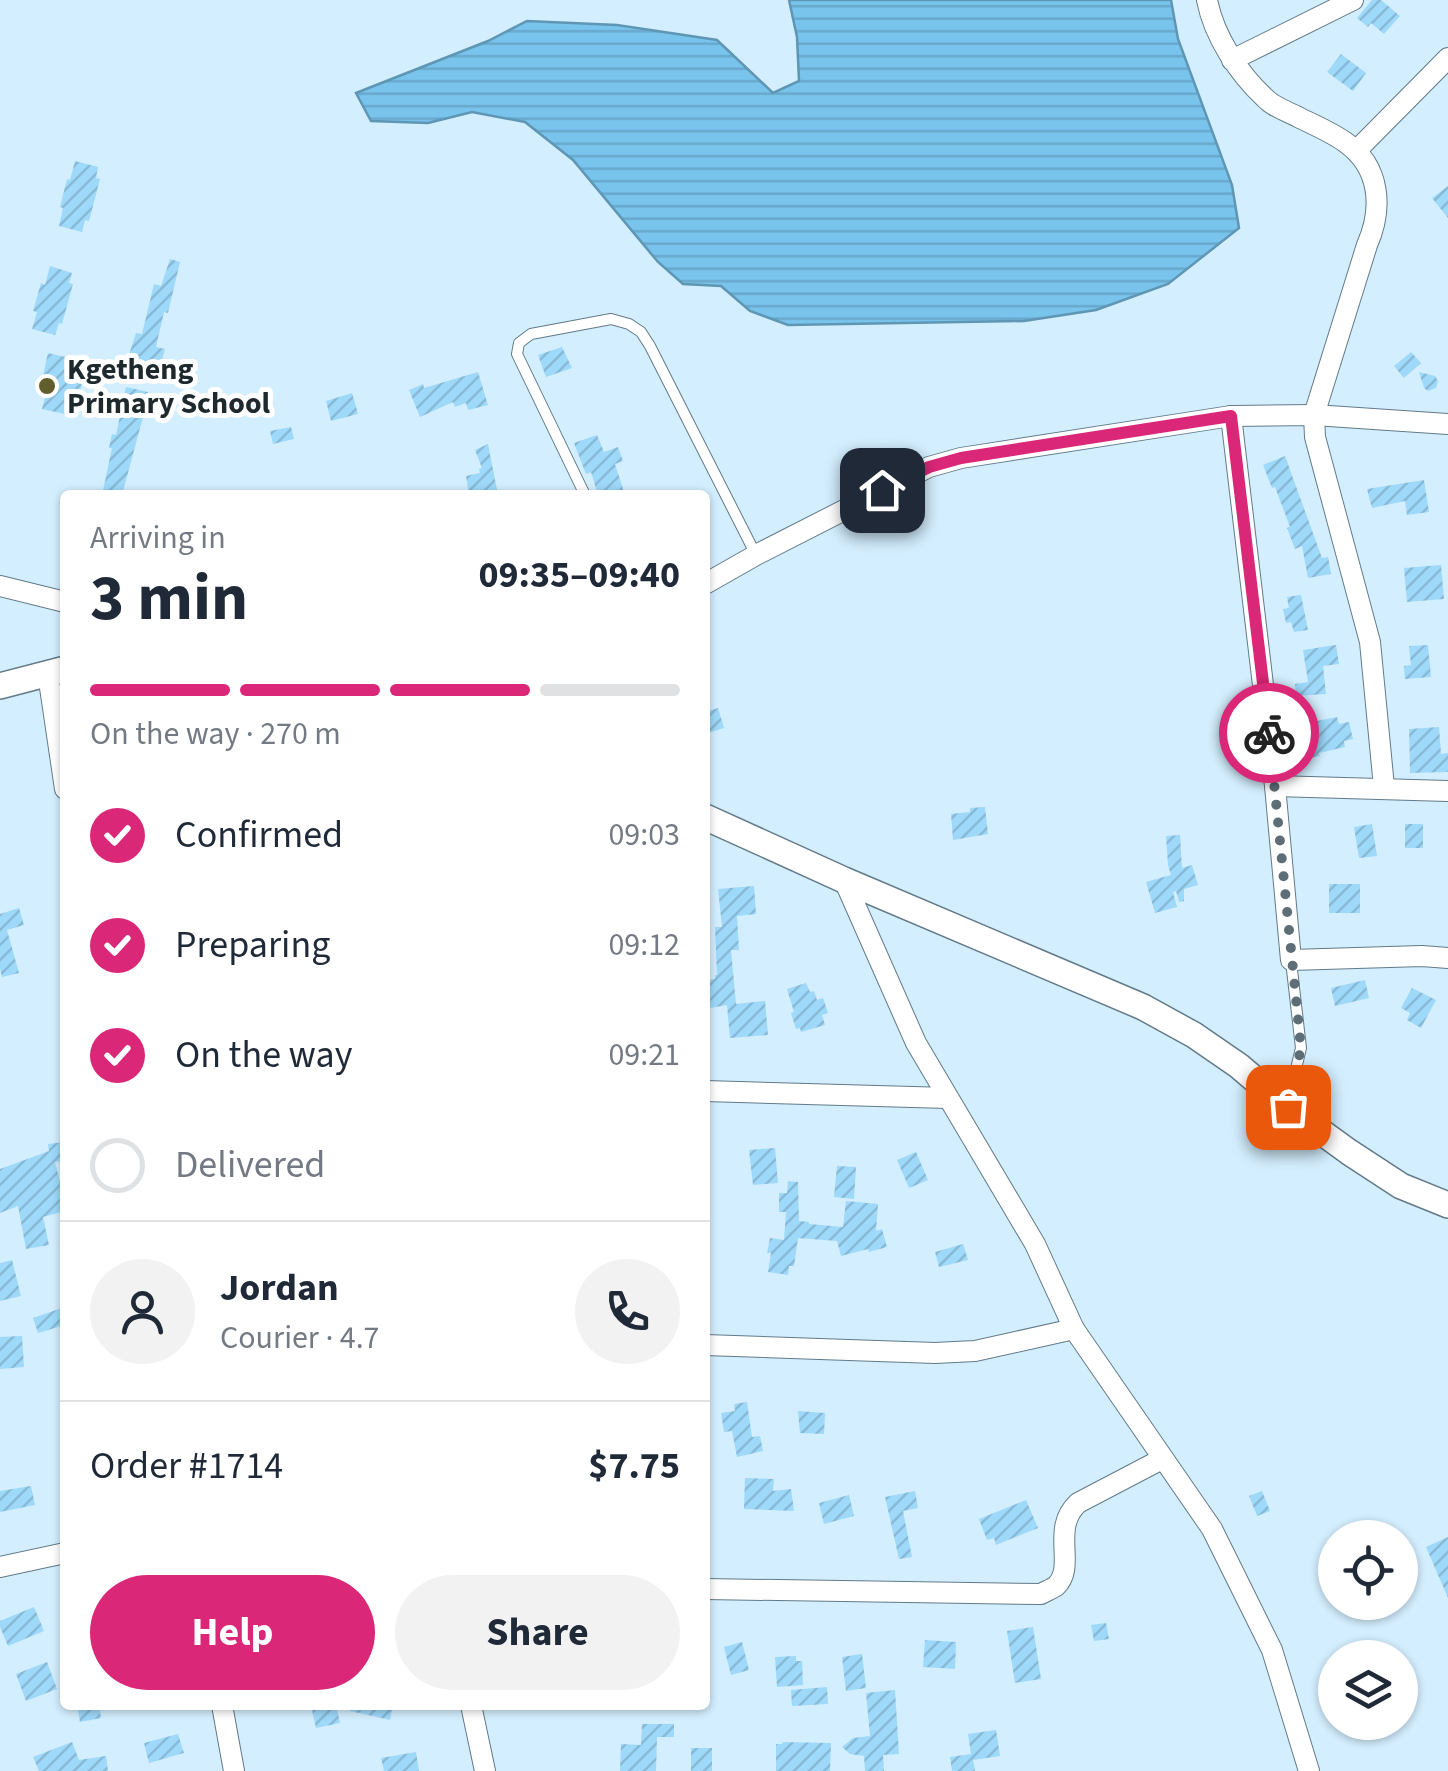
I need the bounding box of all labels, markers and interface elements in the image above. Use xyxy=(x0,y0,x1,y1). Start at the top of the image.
place label: Kgetheng Primary School xyxy=(67,348,271,425)
marker: Kgetheng Primary School xyxy=(36,375,58,397)
pin xyxy=(840,448,925,533)
icon: home xyxy=(855,463,910,518)
text: Arriving in xyxy=(90,515,226,561)
text: 09:35–09:40 xyxy=(478,548,680,602)
text: 3 min xyxy=(90,552,248,645)
courier xyxy=(1219,683,1319,783)
icon: bike xyxy=(1242,706,1297,761)
text: On the way · 270 m xyxy=(90,711,341,757)
icon: check xyxy=(90,808,145,863)
text: Confirmed xyxy=(175,808,343,862)
text: 09:03 xyxy=(608,812,680,858)
icon: check xyxy=(90,918,145,973)
text: Preparing xyxy=(175,918,330,972)
text: 09:12 xyxy=(608,922,680,968)
icon: check xyxy=(90,1028,145,1083)
text: On the way xyxy=(175,1028,352,1082)
text: 09:21 xyxy=(608,1032,680,1078)
pin xyxy=(1246,1065,1331,1150)
icon: bag xyxy=(1261,1080,1316,1135)
text: Delivered xyxy=(175,1138,325,1192)
button: person xyxy=(90,1259,195,1364)
button: phone xyxy=(575,1259,680,1364)
text: Jordan xyxy=(220,1261,339,1315)
text: Courier · 4.7 xyxy=(220,1315,380,1361)
text: Order #1714 xyxy=(90,1439,283,1493)
text: $7.75 xyxy=(588,1439,680,1493)
map controls xyxy=(1318,1520,1418,1740)
button: locate xyxy=(1318,1520,1418,1620)
button: Help xyxy=(90,1575,375,1690)
button: Share xyxy=(395,1575,680,1690)
button: layers xyxy=(1318,1640,1418,1740)

